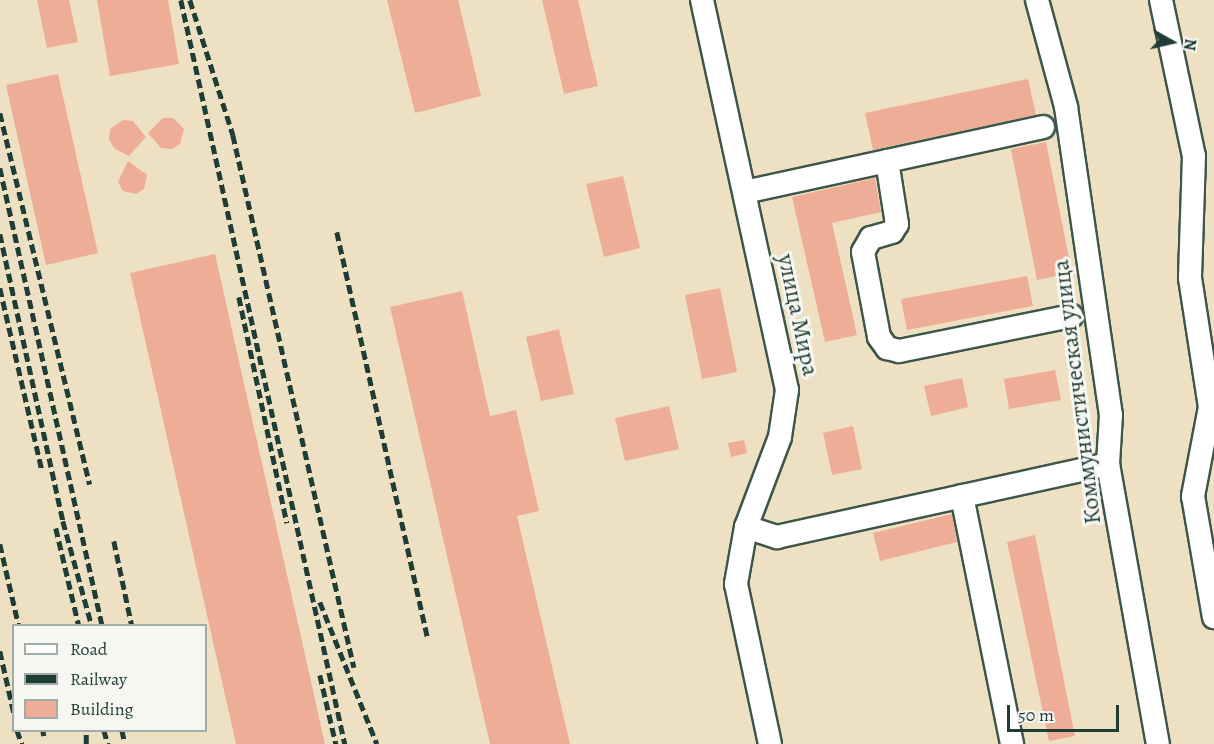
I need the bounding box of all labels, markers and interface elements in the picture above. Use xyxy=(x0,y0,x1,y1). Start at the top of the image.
north arrow xyxy=(1142,12,1202,72)
text: N xyxy=(1178,37,1202,52)
street label: улица Мира xyxy=(771,251,825,379)
street label: Коммунистическая улица xyxy=(1046,258,1108,526)
legend xyxy=(12,624,207,732)
text: Road xyxy=(70,637,107,661)
text: Railway xyxy=(70,667,127,691)
scale bar xyxy=(1010,693,1122,731)
text: Building xyxy=(70,697,134,721)
text: 50 m xyxy=(1018,703,1054,727)

